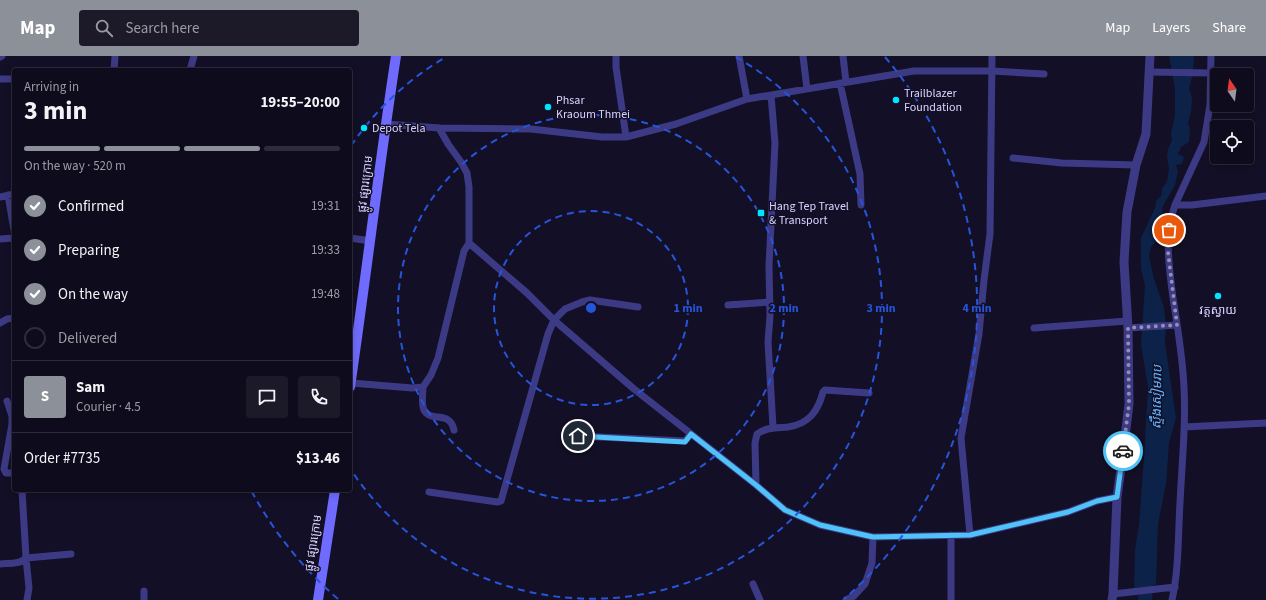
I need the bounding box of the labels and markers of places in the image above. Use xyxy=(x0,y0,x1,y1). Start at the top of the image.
place label: Trailblazer Foundation xyxy=(904,85,962,116)
place label: Phsar Kraoum Thmei xyxy=(556,92,630,123)
marker: Trailblazer Foundation xyxy=(891,95,901,105)
marker: Phsar Kraoum Thmei xyxy=(543,102,553,112)
place label: Depot Tela xyxy=(372,120,425,137)
marker: Depot Tela xyxy=(359,123,369,133)
place label: Hang Tep Travel & Transport xyxy=(769,198,849,229)
marker: Hang Tep Travel & Transport xyxy=(756,208,766,218)
pin xyxy=(1152,213,1186,247)
marker: វត្តស្វាយ xyxy=(1213,291,1223,301)
centre of rings xyxy=(584,301,598,315)
place label: វត្តស្វាយ xyxy=(1199,302,1237,319)
pin xyxy=(561,419,595,453)

